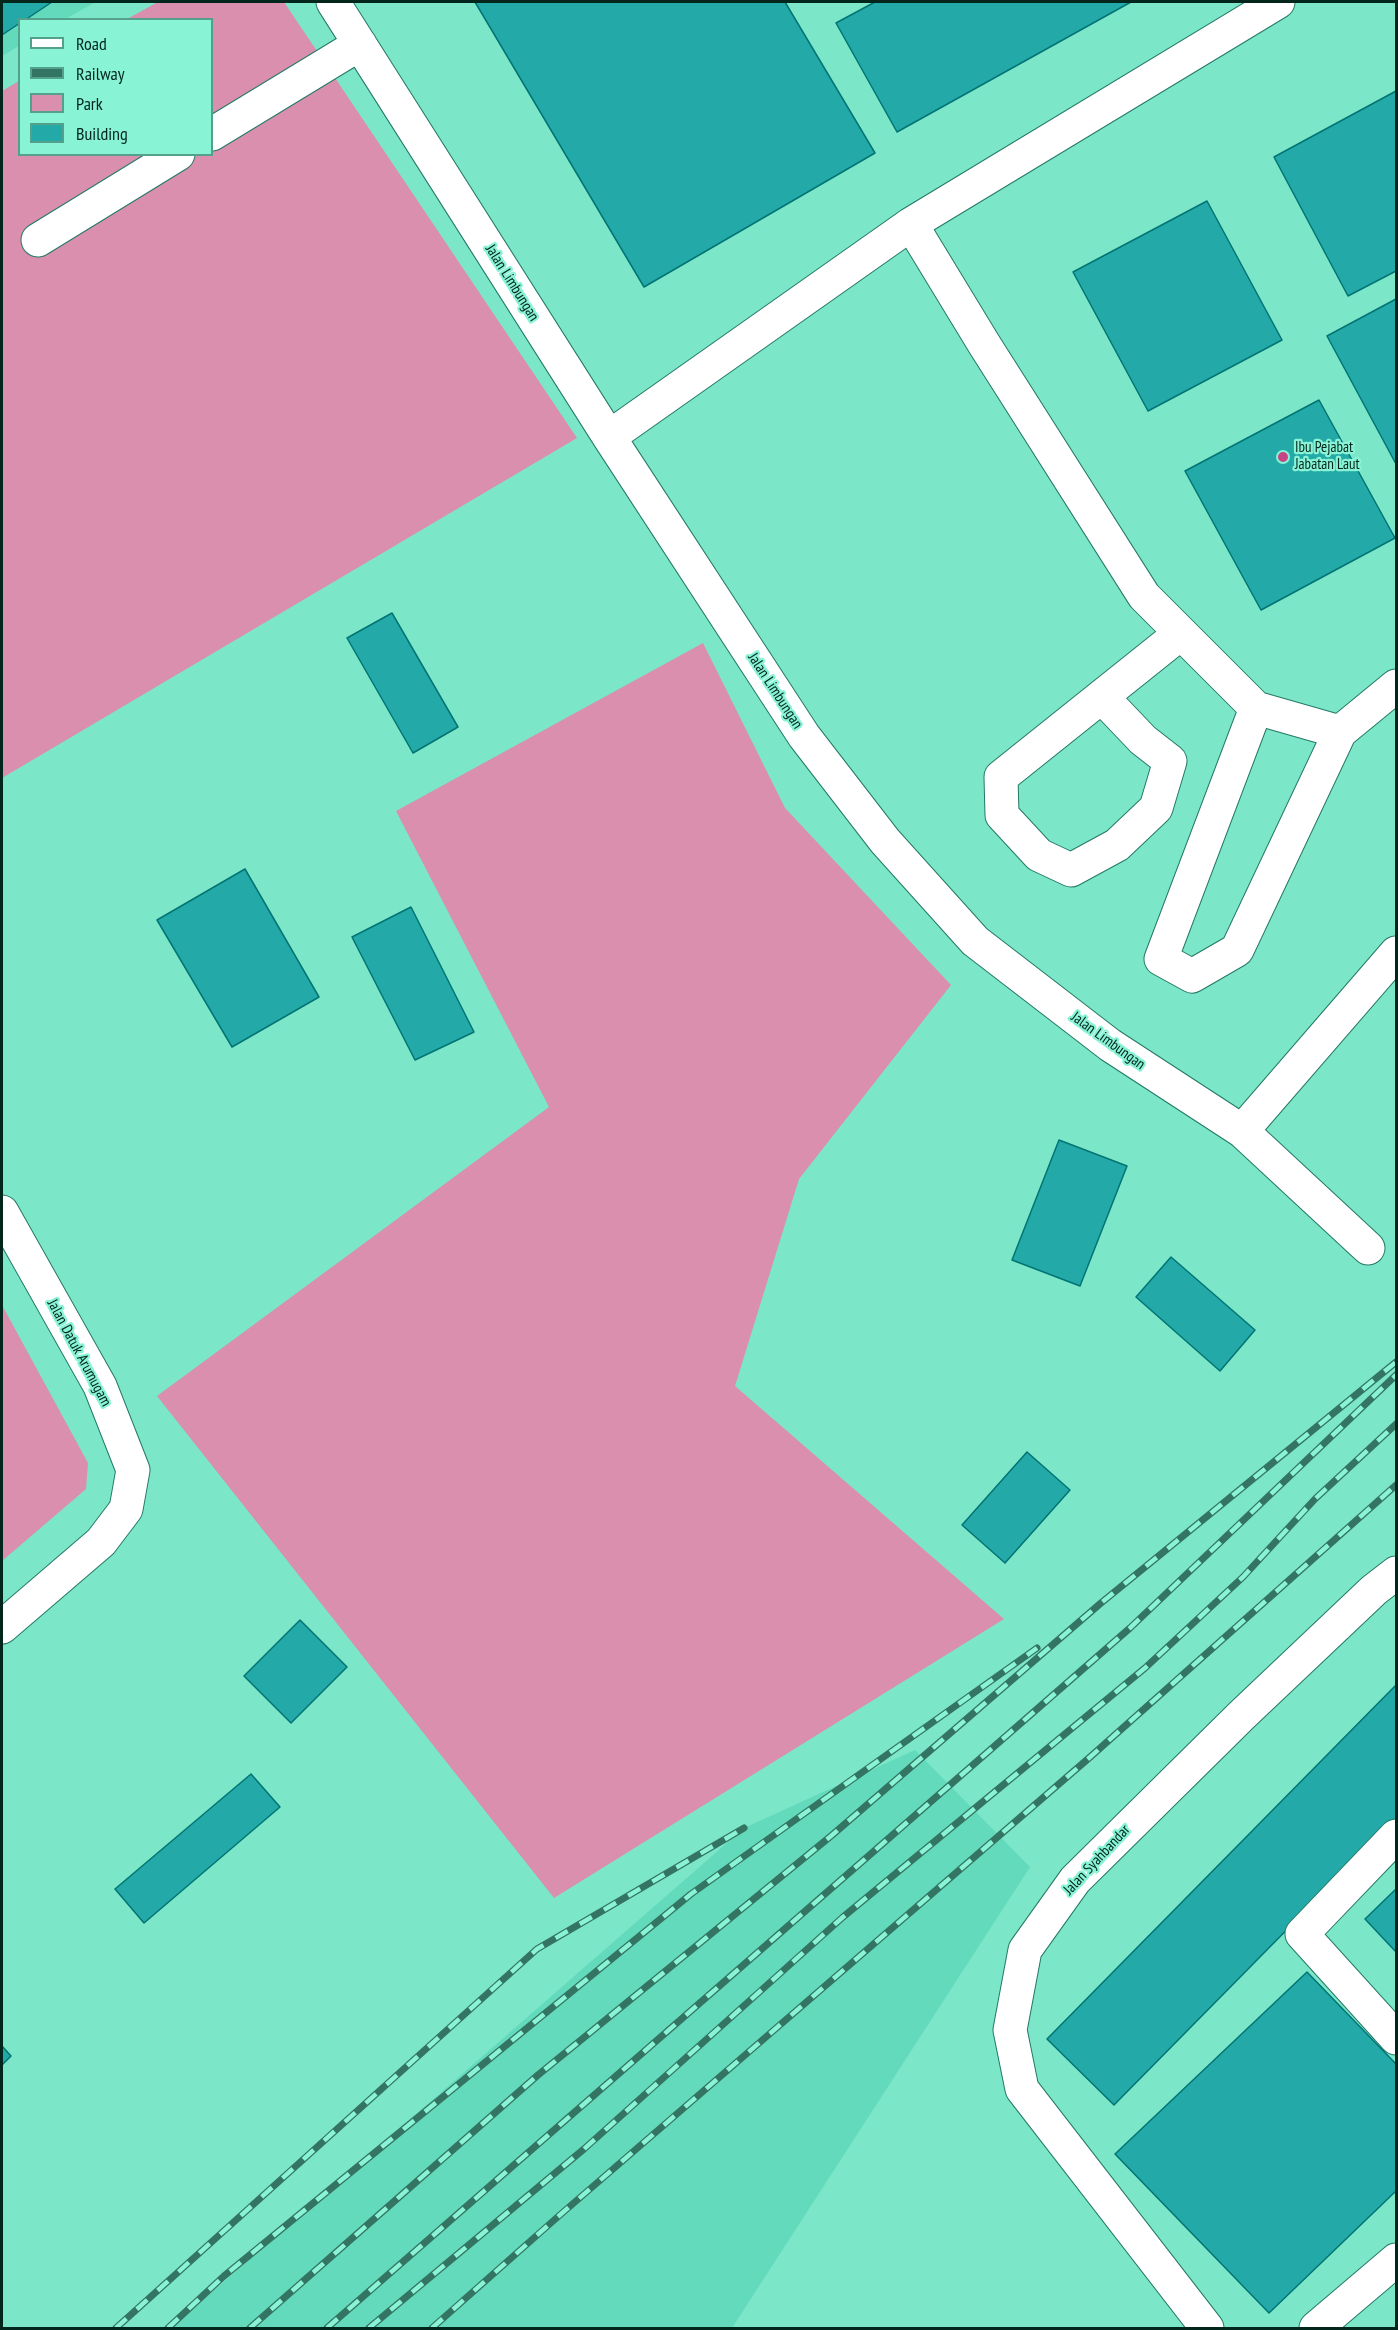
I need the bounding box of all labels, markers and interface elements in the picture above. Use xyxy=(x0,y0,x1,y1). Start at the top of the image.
legend xyxy=(18,18,213,156)
text: Road xyxy=(76,32,107,55)
text: Railway xyxy=(76,62,125,85)
text: Park xyxy=(76,92,103,115)
text: Building xyxy=(76,122,128,145)
street label: Jalan Limbungan xyxy=(481,241,543,325)
place label: Ibu Pejabat Jabatan Laut xyxy=(1295,439,1360,474)
marker: Ibu Pejabat Jabatan Laut xyxy=(1276,450,1290,464)
street label: Jalan Limbungan xyxy=(744,650,806,732)
street label: Jalan Limbungan xyxy=(1068,1008,1148,1074)
street label: Jalan Datuk Arumugam xyxy=(43,1296,115,1410)
street label: Jalan Syahbandar xyxy=(1060,1821,1134,1899)

